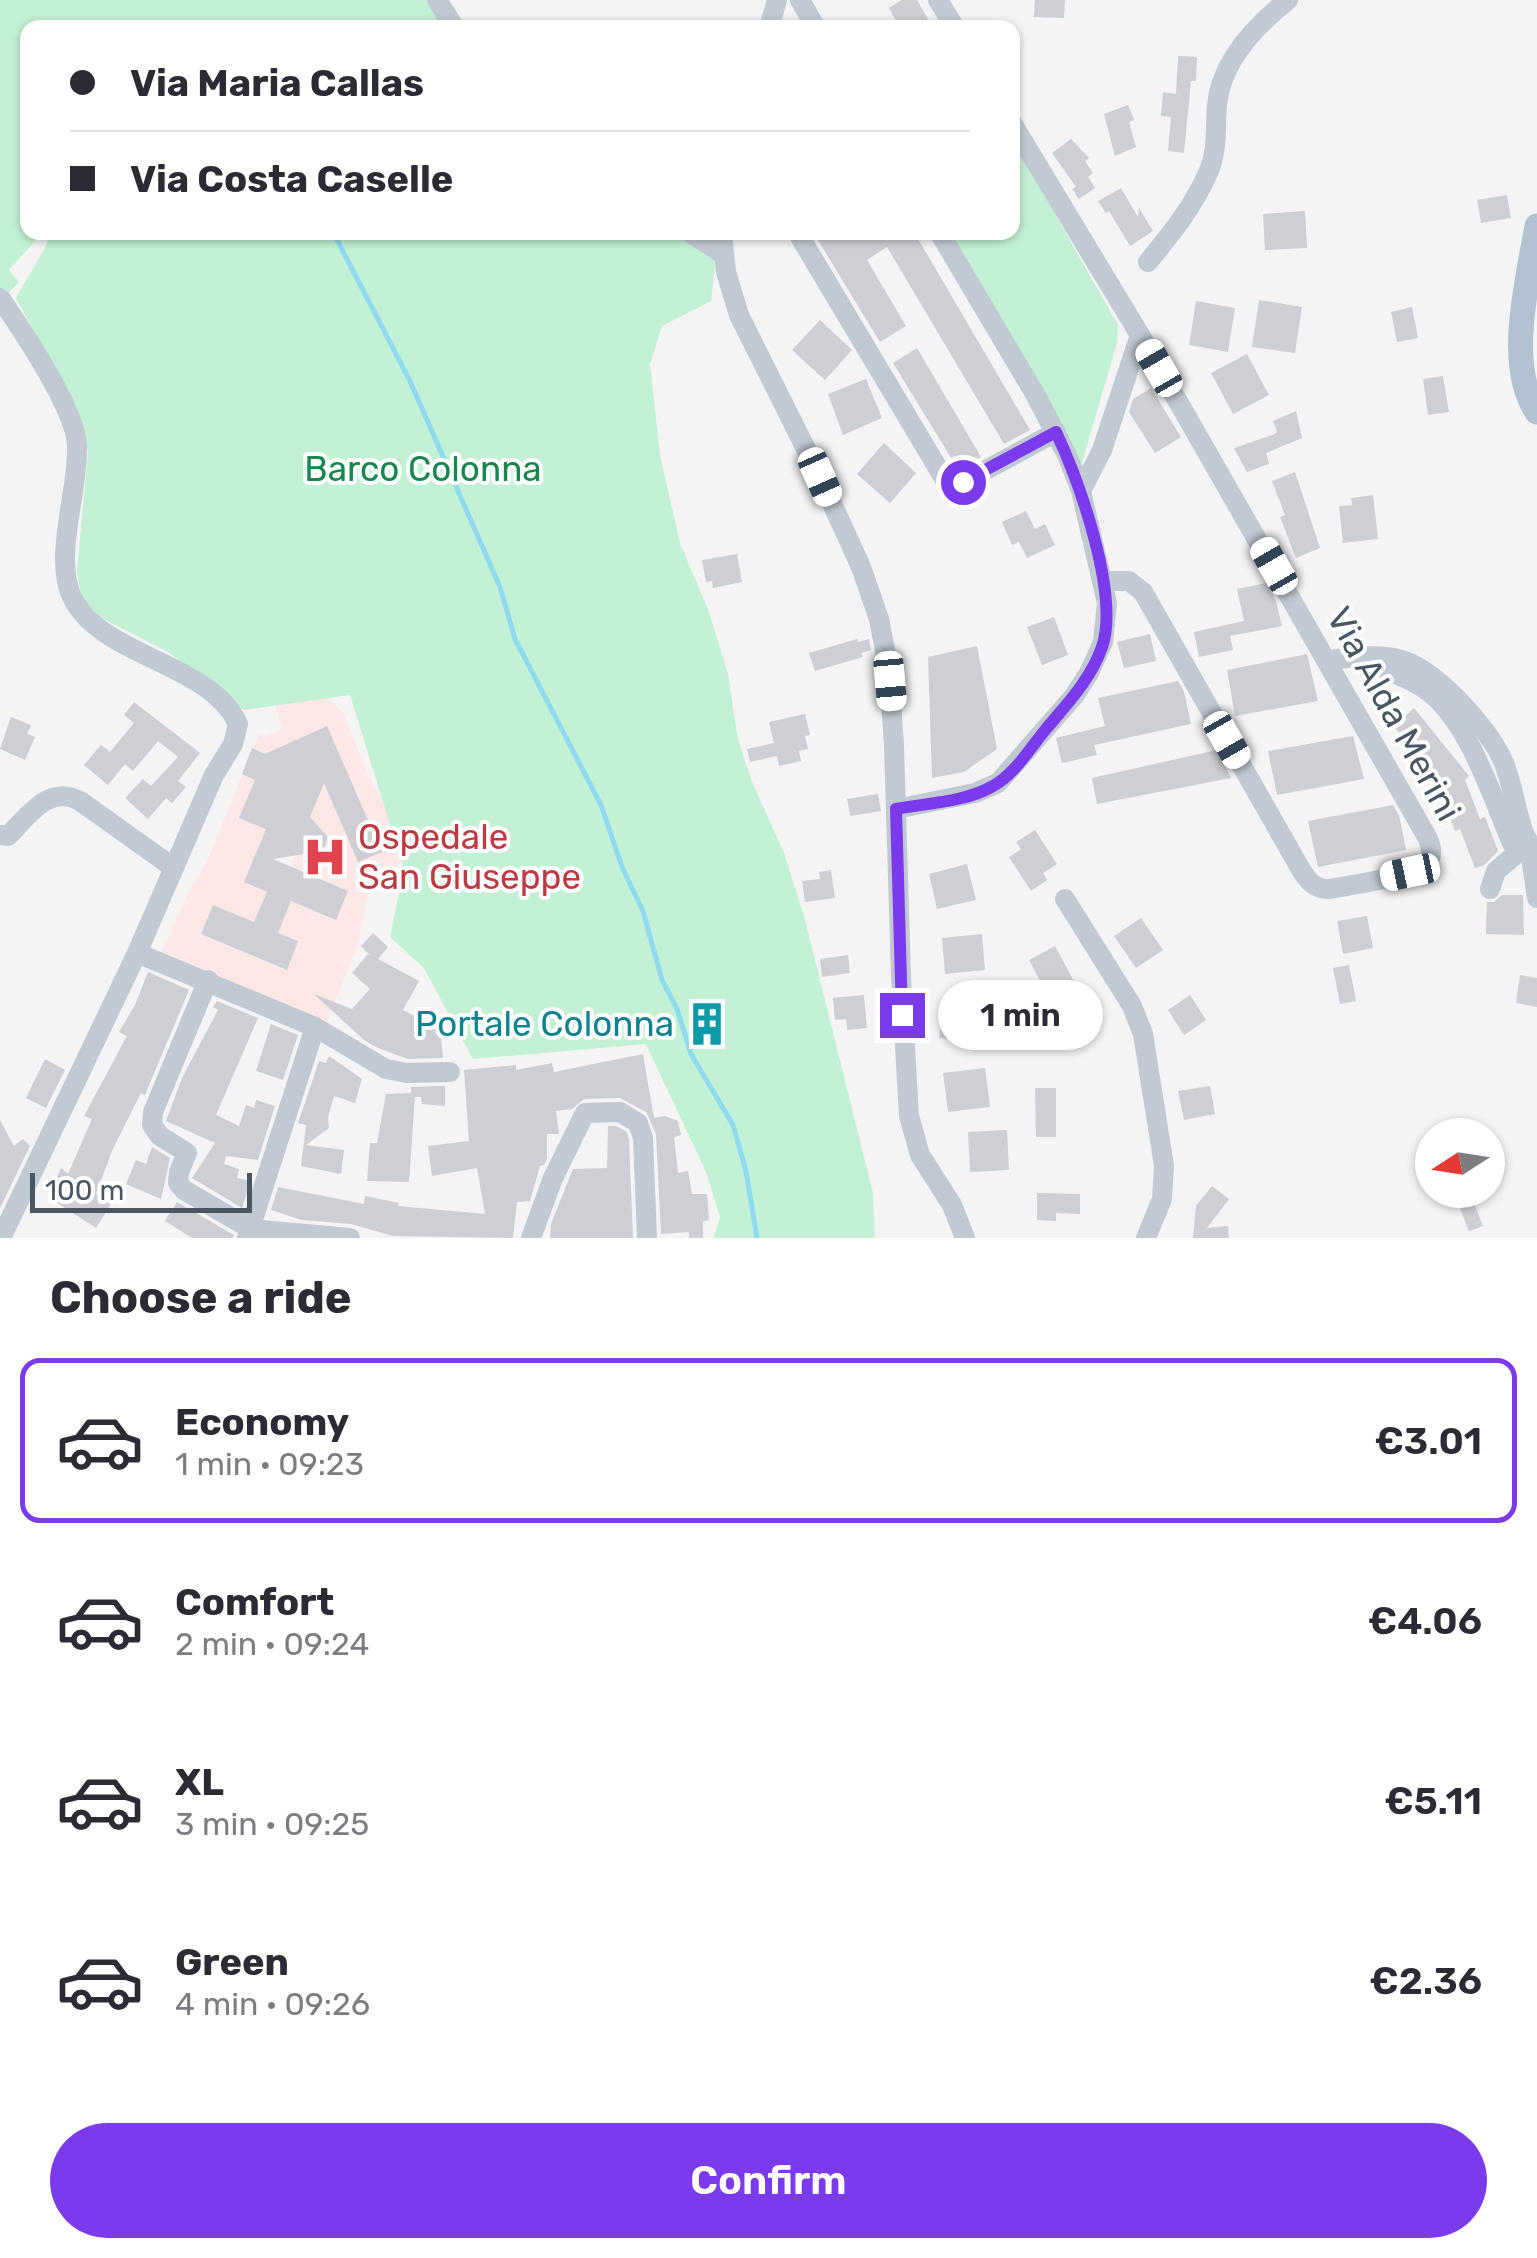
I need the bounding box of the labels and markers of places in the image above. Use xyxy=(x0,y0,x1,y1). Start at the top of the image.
place label: Ospedale San Giuseppe xyxy=(358,816,581,898)
hospital icon: Ospedale San Giuseppe xyxy=(301,833,349,881)
building icon: Portale Colonna xyxy=(683,1000,731,1048)
place label: Portale Colonna xyxy=(415,1003,674,1045)

